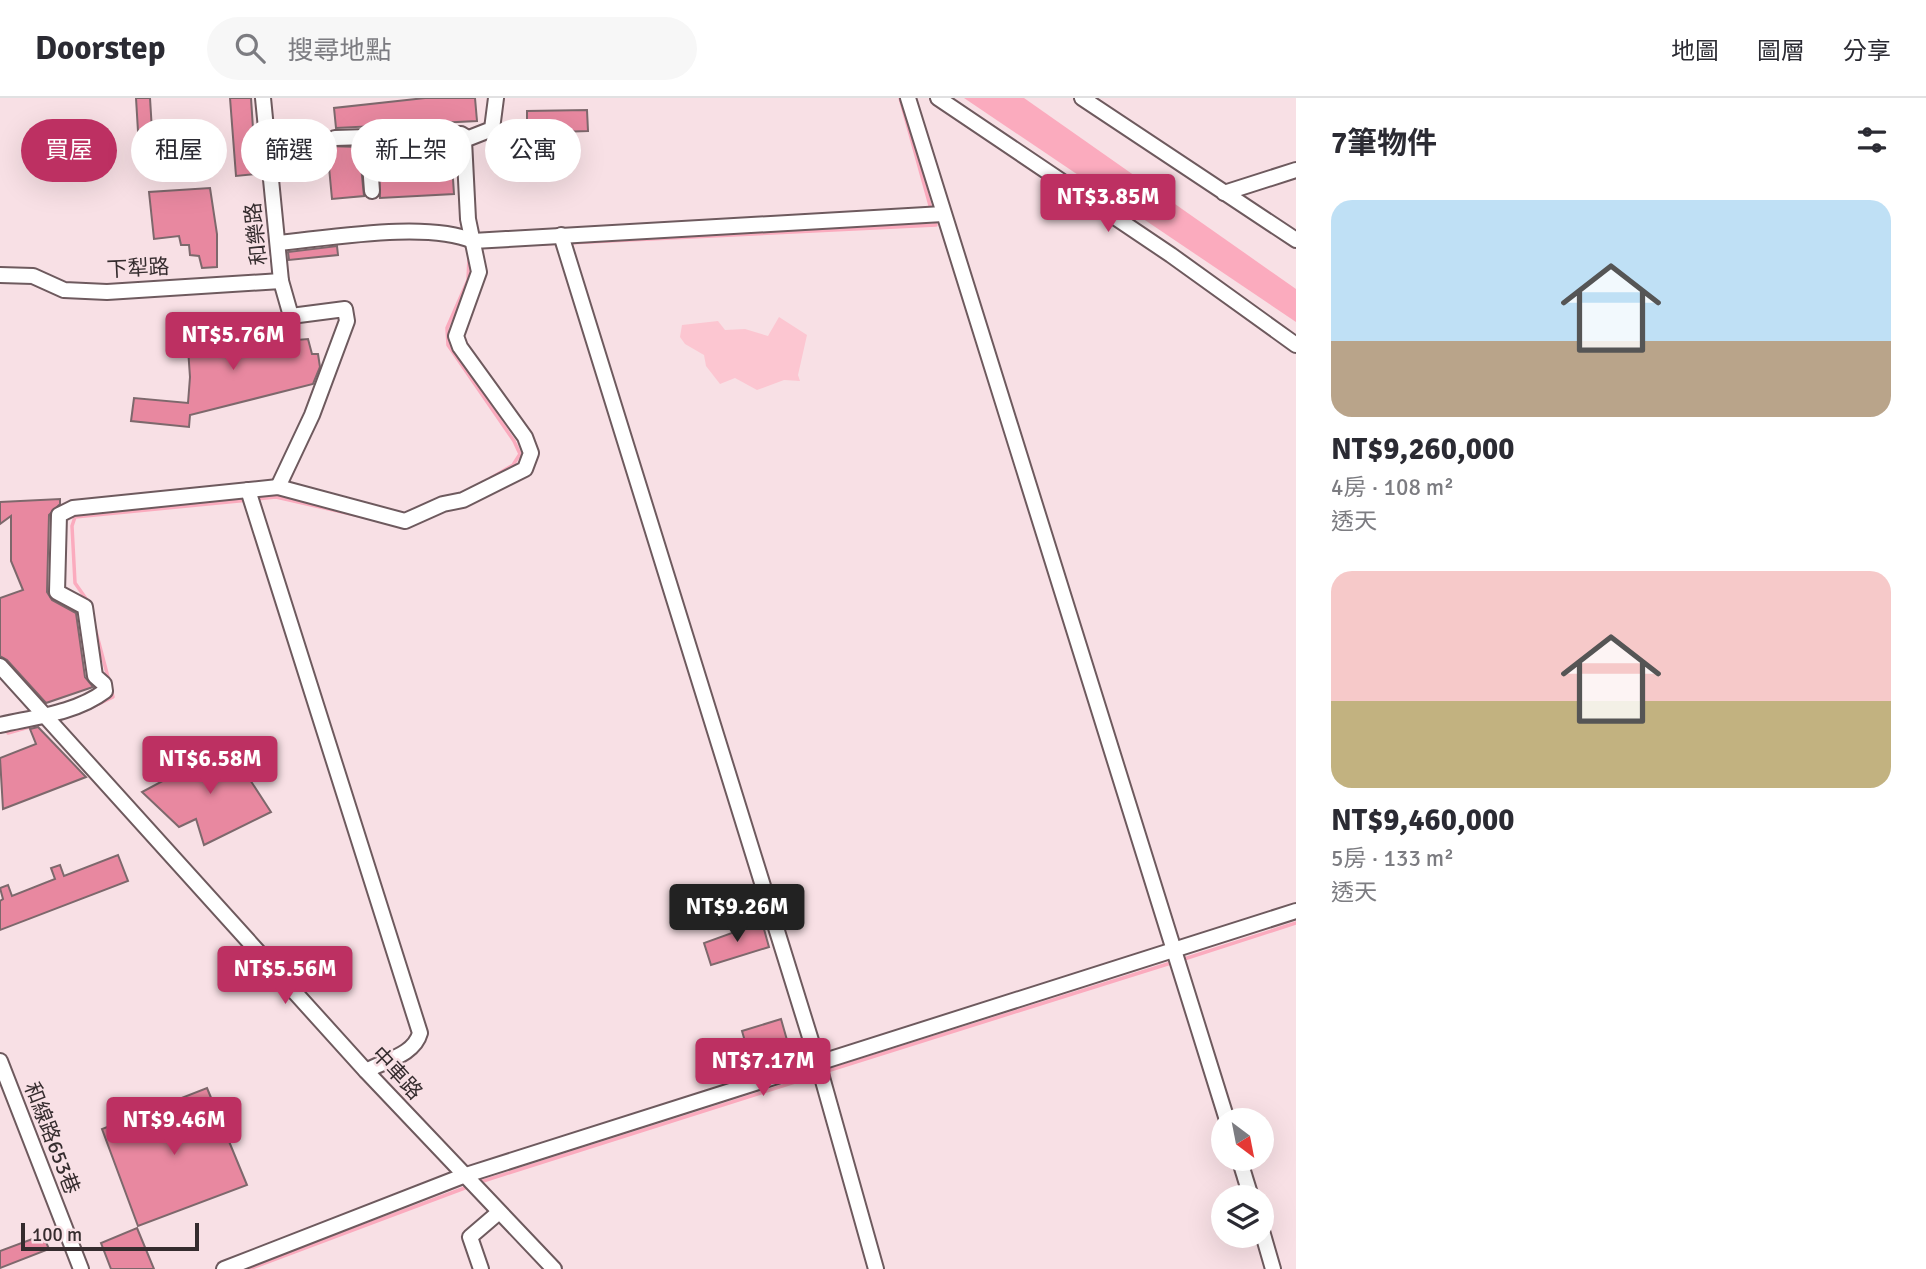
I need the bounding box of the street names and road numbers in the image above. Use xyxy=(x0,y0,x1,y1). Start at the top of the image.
street label: 和樂路 xyxy=(240,201,272,267)
street label: 下犁路 xyxy=(106,253,170,283)
street label: 中車路 xyxy=(366,1041,428,1105)
street label: 和線路653巷 xyxy=(19,1078,85,1198)

